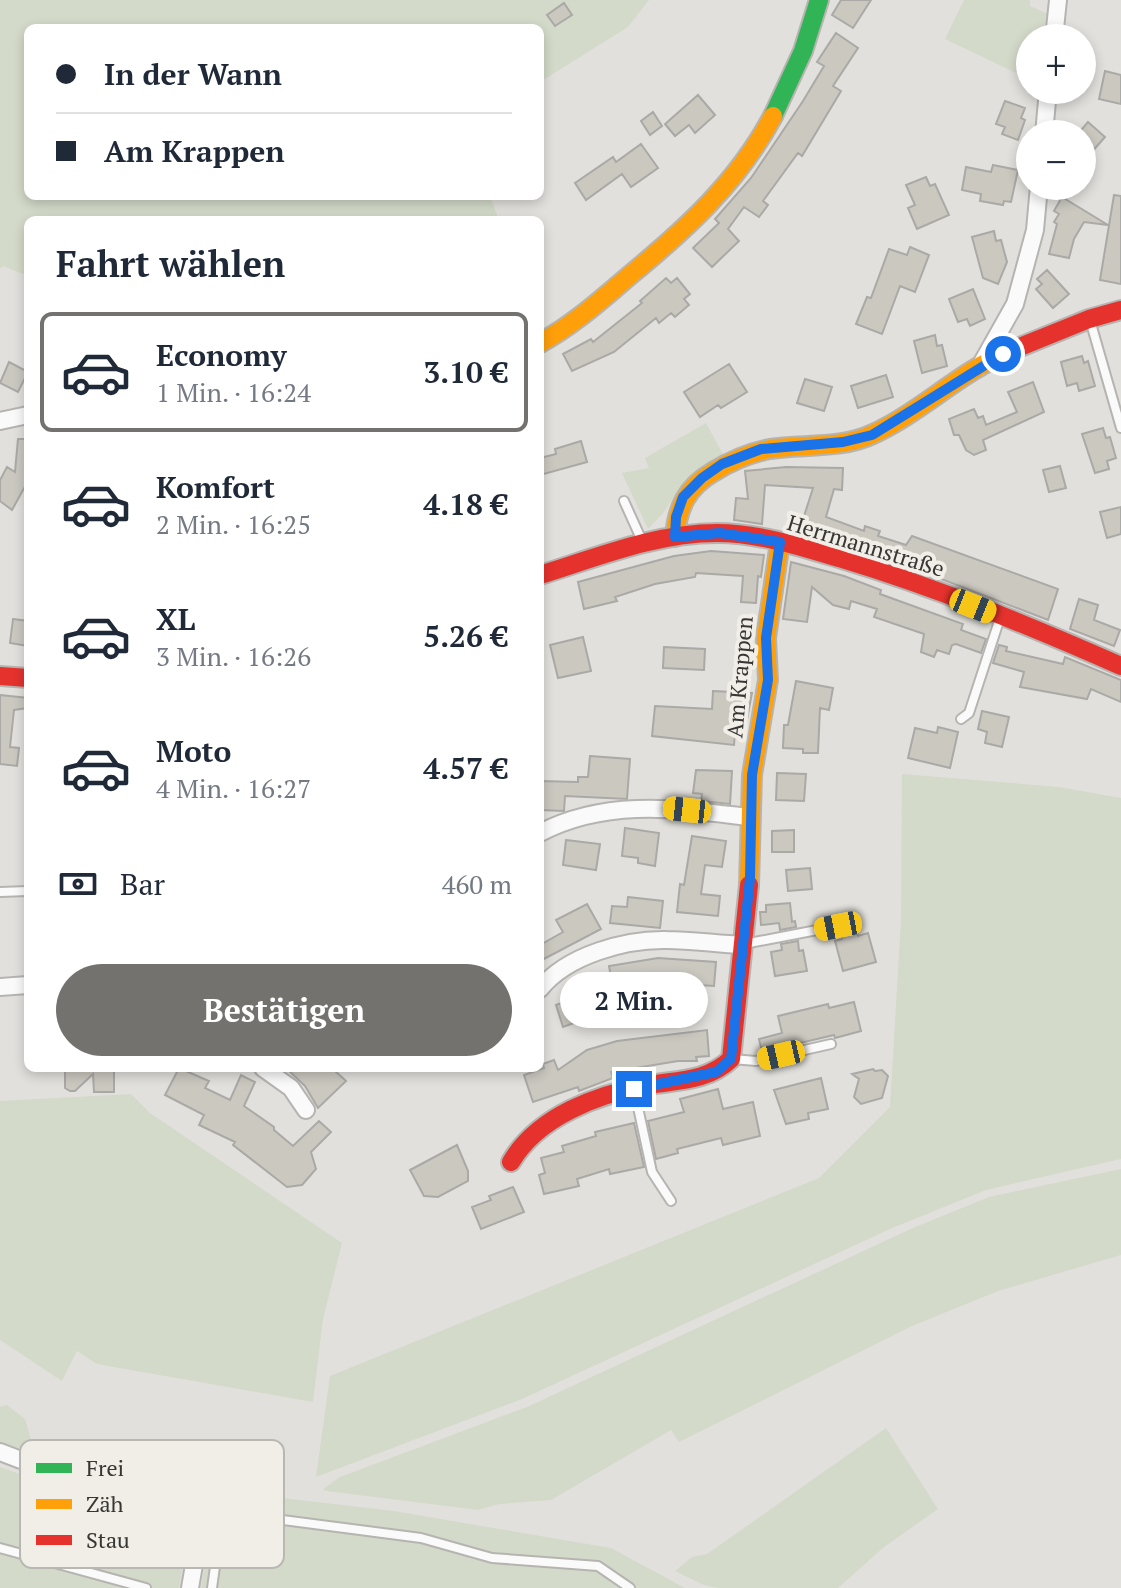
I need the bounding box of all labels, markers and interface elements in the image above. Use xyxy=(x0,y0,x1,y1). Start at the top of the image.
map controls xyxy=(1016,24,1096,200)
button: + xyxy=(1016,24,1096,104)
text: In der Wann xyxy=(104,54,282,94)
button: − xyxy=(1016,120,1096,200)
text: Am Krappen xyxy=(104,131,285,171)
text: Fahrt wählen xyxy=(56,240,285,287)
text: Economy xyxy=(156,335,287,375)
icon: car xyxy=(60,336,132,408)
route start xyxy=(985,336,1021,372)
text: 3.10 € xyxy=(423,352,508,392)
text: 1 Min. · 16:24 xyxy=(156,375,311,409)
text: Komfort xyxy=(156,467,275,507)
icon: car xyxy=(60,468,132,540)
text: 4.18 € xyxy=(423,484,508,524)
text: 2 Min. · 16:25 xyxy=(156,507,311,541)
street label: Herrmannstraße xyxy=(784,507,948,583)
car xyxy=(946,586,1000,626)
text: XL xyxy=(156,599,195,639)
icon: car xyxy=(60,600,132,672)
street label: Am Krappen xyxy=(719,615,759,739)
text: 5.26 € xyxy=(423,616,508,656)
text: 3 Min. · 16:26 xyxy=(156,639,311,673)
text: Moto xyxy=(156,731,231,771)
icon: car xyxy=(60,732,132,804)
text: 4.57 € xyxy=(423,748,508,788)
text: 4 Min. · 16:27 xyxy=(156,771,311,805)
car xyxy=(662,796,712,824)
icon: cash xyxy=(56,862,100,906)
text: Bar xyxy=(120,864,165,904)
text: 460 m xyxy=(442,867,512,901)
car xyxy=(812,910,864,942)
button: Bestätigen xyxy=(56,964,512,1056)
callout: 2 Min. xyxy=(560,973,708,1029)
text: 2 Min. xyxy=(595,983,673,1017)
car xyxy=(755,1038,807,1072)
route end xyxy=(616,1071,652,1107)
legend xyxy=(20,1440,284,1568)
text: Frei xyxy=(86,1453,124,1482)
text: Zäh xyxy=(86,1489,124,1518)
text: Stau xyxy=(86,1525,130,1554)

